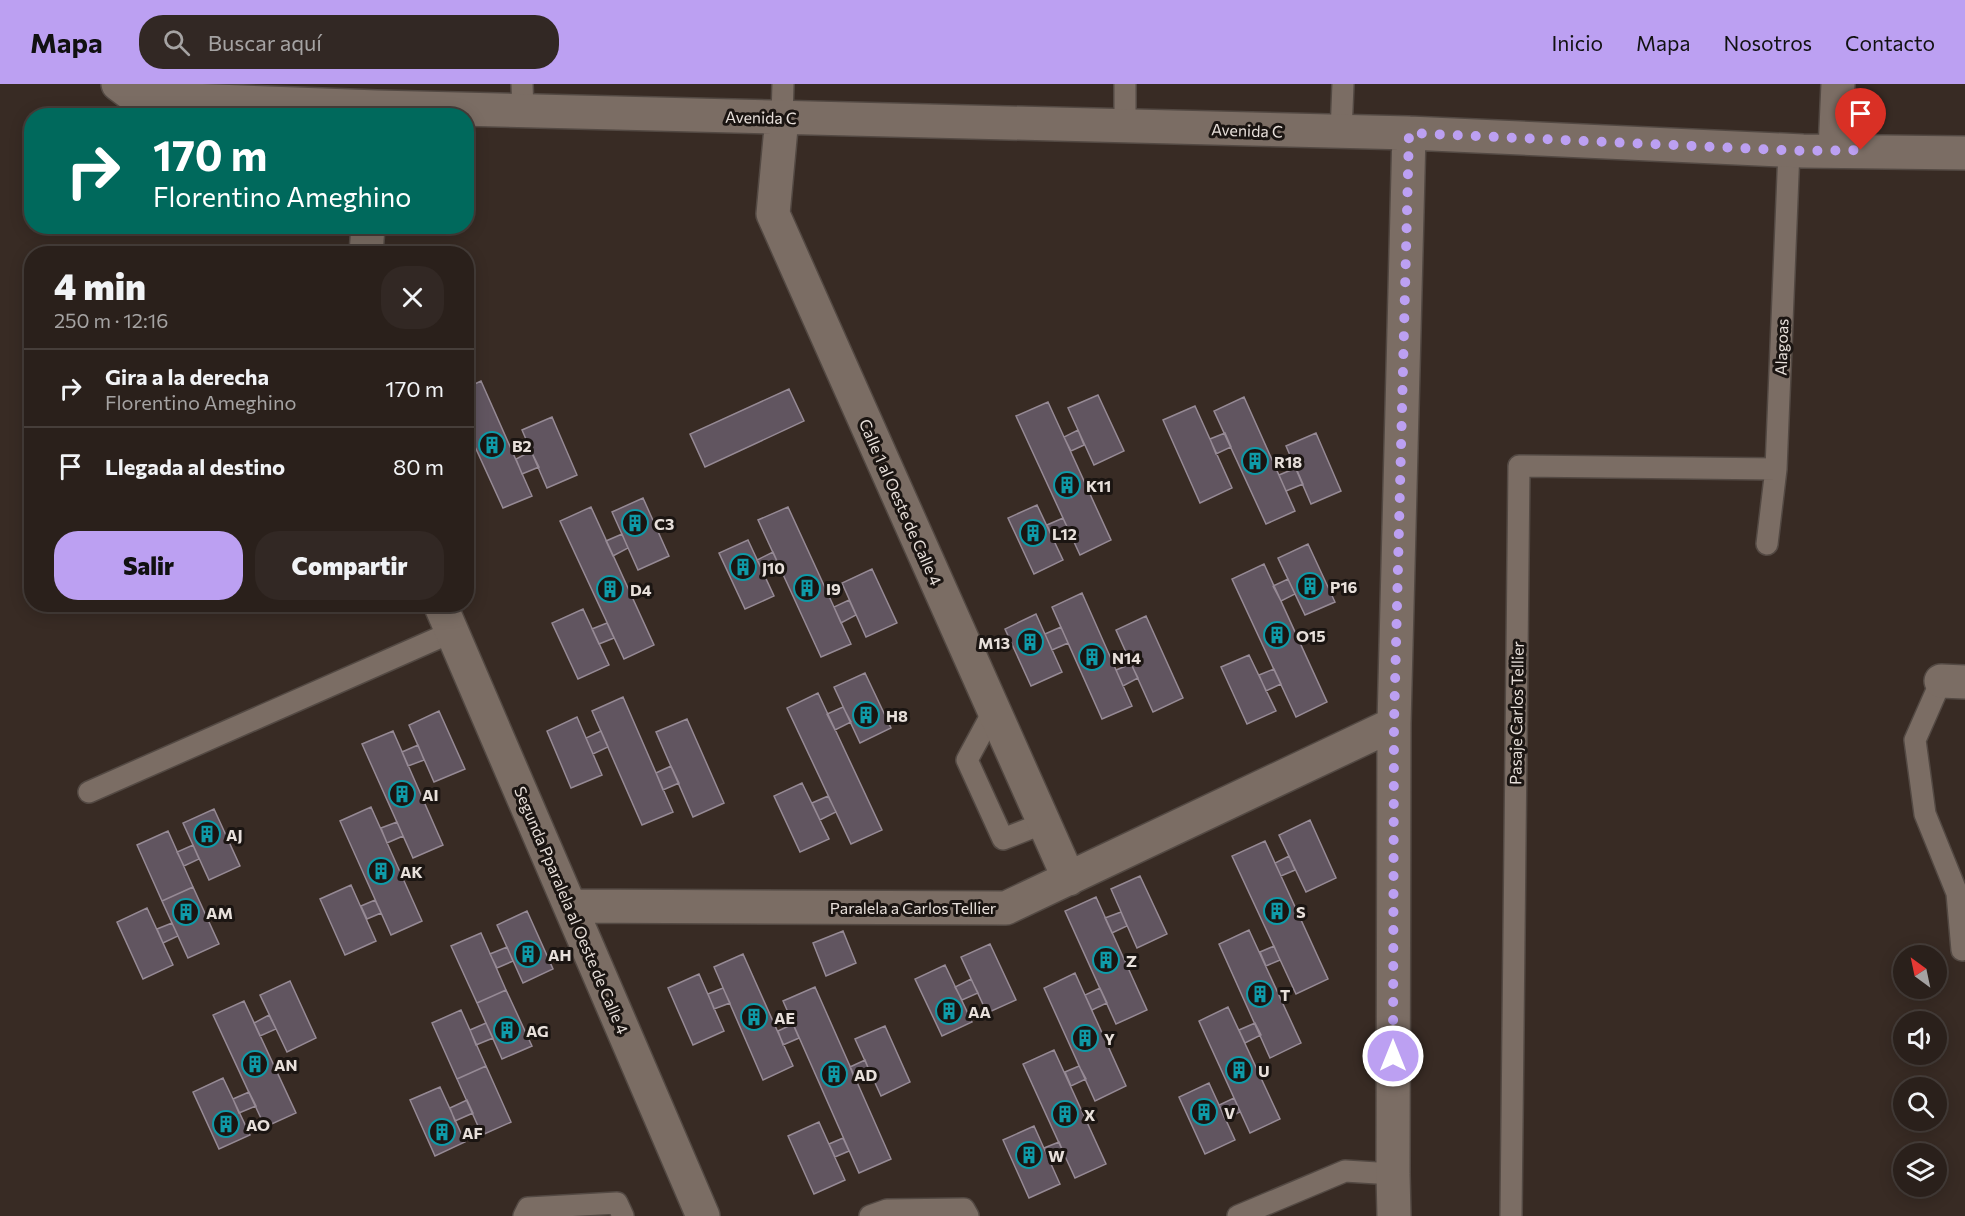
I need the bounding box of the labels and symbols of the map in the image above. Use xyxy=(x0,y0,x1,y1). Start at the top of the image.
pin xyxy=(1835,88,1886,150)
street label: Avenida C xyxy=(725,107,797,127)
street label: Avenida C xyxy=(1211,119,1283,141)
street label: Alagoas xyxy=(1771,318,1791,376)
street label: Calle 1 al Oeste de Calle 4 xyxy=(856,416,947,589)
building icon: B2 xyxy=(477,430,507,460)
place label: B2 xyxy=(512,436,532,455)
building icon: R18 xyxy=(1240,446,1270,476)
place label: R18 xyxy=(1274,452,1302,471)
building icon: K11 xyxy=(1052,470,1082,500)
place label: K11 xyxy=(1086,476,1111,495)
building icon: C3 xyxy=(620,508,650,538)
place label: C3 xyxy=(654,514,674,533)
building icon: L12 xyxy=(1018,518,1048,548)
place label: L12 xyxy=(1052,524,1077,543)
building icon: J10 xyxy=(728,552,758,582)
place label: J10 xyxy=(762,558,785,577)
building icon: P16 xyxy=(1295,571,1325,601)
building icon: I9 xyxy=(792,573,822,603)
building icon: D4 xyxy=(595,574,625,604)
place label: P16 xyxy=(1330,577,1358,596)
place label: I9 xyxy=(826,579,841,598)
place label: D4 xyxy=(630,580,652,599)
building icon: O15 xyxy=(1262,620,1292,650)
place label: O15 xyxy=(1296,626,1326,645)
building icon: M13 xyxy=(1015,627,1045,657)
place label: M13 xyxy=(978,633,1010,652)
street label: Pasaje Carlos Tellier xyxy=(1505,640,1527,785)
building icon: N14 xyxy=(1077,642,1107,672)
place label: N14 xyxy=(1112,648,1141,667)
building icon: H8 xyxy=(851,700,881,730)
place label: H8 xyxy=(886,706,908,725)
building icon: AI xyxy=(387,779,417,809)
street label: Segunda Pparalela al Oeste de Calle 4 xyxy=(511,783,633,1037)
place label: AI xyxy=(422,785,439,804)
building icon: AJ xyxy=(192,819,222,849)
place label: AJ xyxy=(226,825,243,844)
building icon: AK xyxy=(366,856,396,886)
place label: AK xyxy=(400,862,423,881)
building icon: S xyxy=(1262,896,1292,926)
building icon: AM xyxy=(171,897,201,927)
street label: Paralela a Carlos Tellier xyxy=(830,898,997,917)
place label: S xyxy=(1296,902,1306,921)
place label: AM xyxy=(206,903,233,922)
building icon: AH xyxy=(513,939,543,969)
place label: AH xyxy=(548,945,572,964)
building icon: Z xyxy=(1091,945,1121,975)
north arrow xyxy=(1893,945,1947,999)
place label: Z xyxy=(1126,951,1137,970)
building icon: T xyxy=(1245,979,1275,1009)
place label: T xyxy=(1280,985,1290,1004)
building icon: AA xyxy=(934,996,964,1026)
building icon: AE xyxy=(739,1002,769,1032)
place label: AA xyxy=(968,1002,991,1021)
place label: AE xyxy=(774,1008,795,1027)
building icon: AG xyxy=(492,1015,522,1045)
place label: AG xyxy=(526,1021,549,1040)
building icon: Y xyxy=(1070,1023,1100,1053)
position arrow xyxy=(1361,1024,1425,1088)
place label: Y xyxy=(1104,1029,1115,1048)
building icon: AN xyxy=(240,1049,270,1079)
place label: AN xyxy=(274,1055,298,1074)
building icon: U xyxy=(1224,1055,1254,1085)
building icon: AD xyxy=(819,1059,849,1089)
place label: U xyxy=(1258,1061,1270,1080)
place label: AD xyxy=(854,1065,877,1084)
building icon: V xyxy=(1189,1097,1219,1127)
building icon: X xyxy=(1050,1099,1080,1129)
place label: V xyxy=(1224,1103,1235,1122)
place label: X xyxy=(1084,1105,1095,1124)
building icon: AO xyxy=(211,1109,241,1139)
place label: AO xyxy=(246,1115,270,1134)
building icon: AF xyxy=(427,1117,457,1147)
place label: AF xyxy=(462,1123,483,1142)
building icon: W xyxy=(1014,1140,1044,1170)
place label: W xyxy=(1048,1146,1065,1165)

